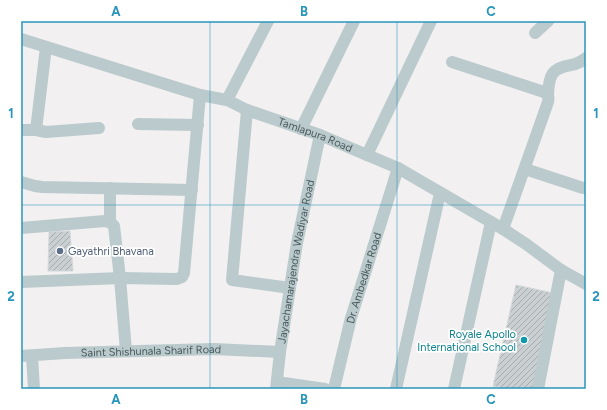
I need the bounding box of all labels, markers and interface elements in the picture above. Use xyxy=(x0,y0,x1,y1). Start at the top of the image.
text: A xyxy=(111,4,121,19)
text: B xyxy=(300,4,308,19)
text: C xyxy=(486,4,496,19)
text: 1 xyxy=(8,106,14,121)
text: 1 xyxy=(593,106,599,121)
street label: Tamlapura Road xyxy=(276,115,354,155)
street label: Jayachamarajendra Wadiyar Road xyxy=(275,179,317,344)
street label: Dr. Ambedkar Road xyxy=(344,231,384,325)
place label: Gayathri Bhavana xyxy=(68,245,154,258)
marker: Gayathri Bhavana xyxy=(55,246,65,256)
text: 2 xyxy=(7,289,15,304)
text: 2 xyxy=(592,289,600,304)
place label: Royale Apollo International School xyxy=(417,328,516,354)
marker: Royale Apollo International School xyxy=(519,335,529,345)
street label: Saint Shishunala Sharif Road xyxy=(81,343,221,360)
text: A xyxy=(111,392,121,407)
text: B xyxy=(300,392,308,407)
text: C xyxy=(486,392,496,407)

